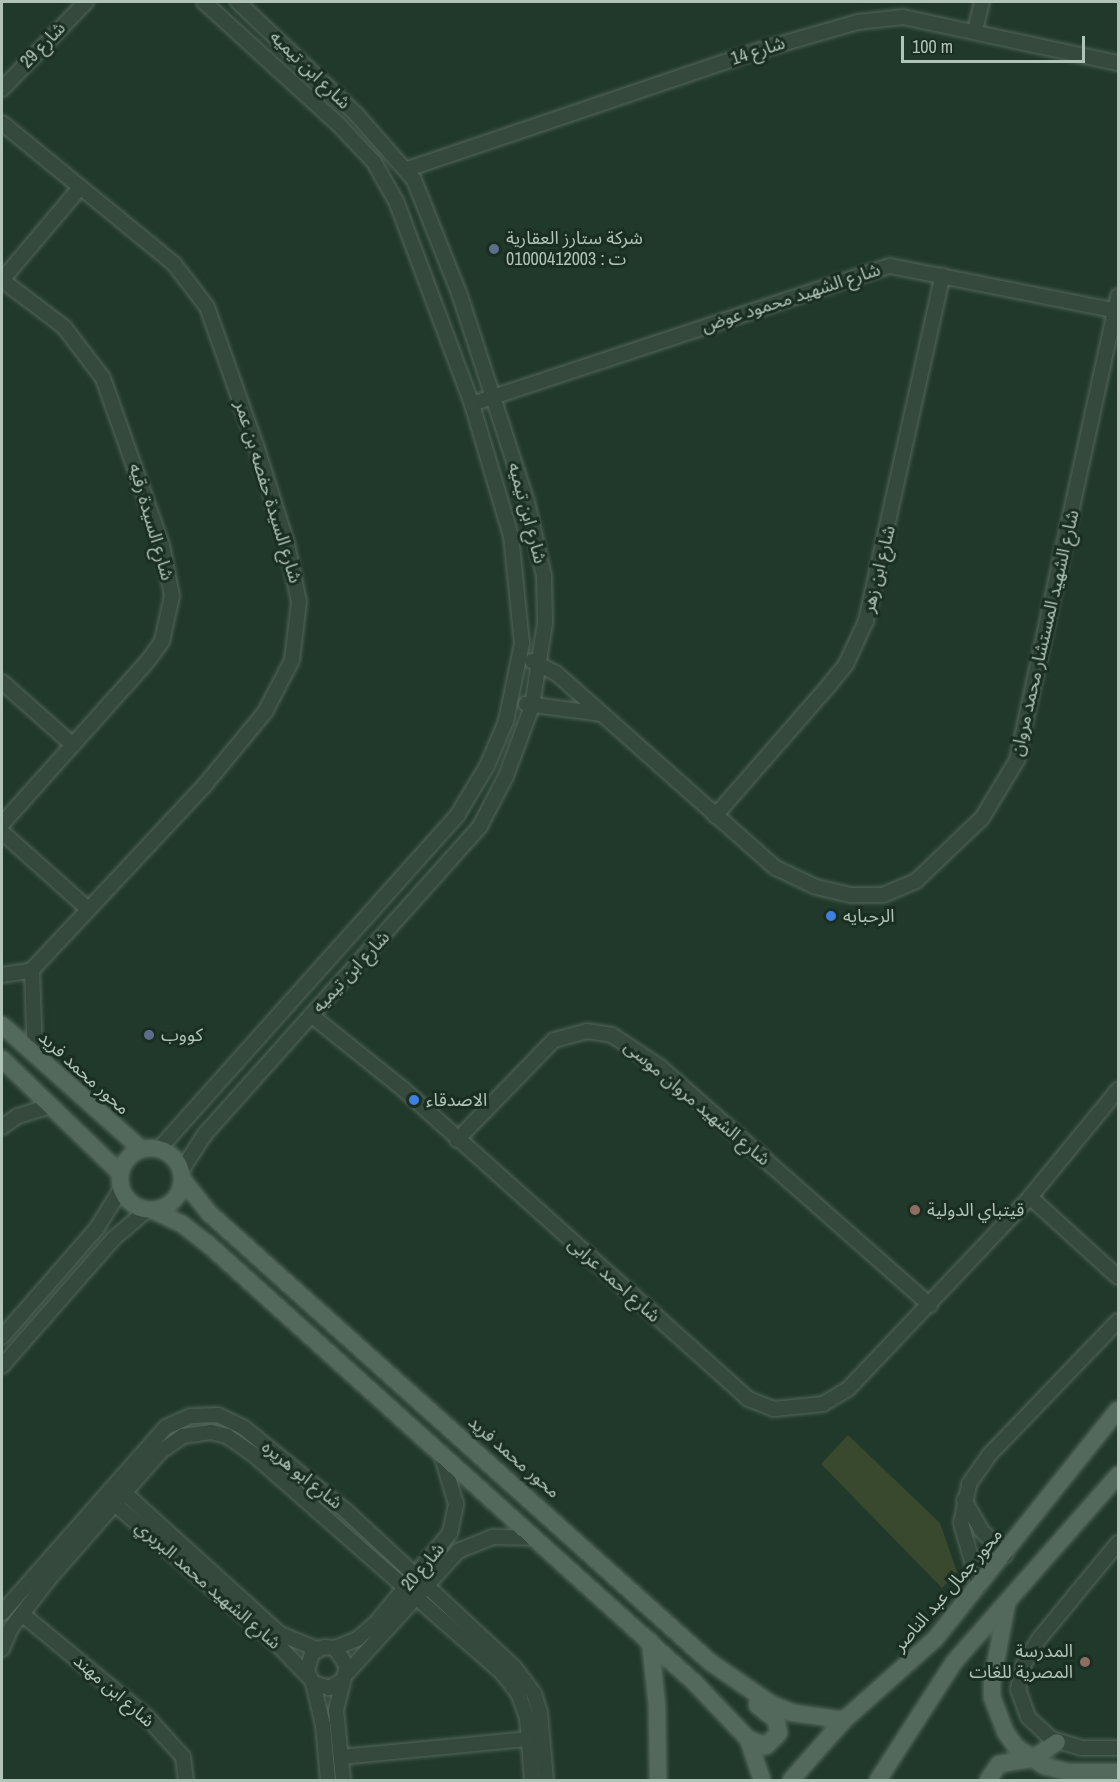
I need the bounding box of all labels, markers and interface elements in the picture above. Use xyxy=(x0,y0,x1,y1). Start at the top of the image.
street label: شارع 29 xyxy=(16,17,70,73)
scale bar xyxy=(904,24,1088,62)
street label: شارع ابن تيميه xyxy=(265,26,355,114)
street label: شارع 14 xyxy=(728,32,788,70)
text: 100 m xyxy=(912,34,953,59)
place label: شركة ستارز العقارية ت : 01000412003 xyxy=(506,228,643,270)
marker: شركة ستارز العقارية ت : 01000412003 xyxy=(487,242,501,256)
street label: شارع الشهيد محمود عوض xyxy=(699,259,883,337)
street label: شارع السيدة حفصه بن عمر xyxy=(230,398,306,586)
street label: شارع ابن تيميه xyxy=(503,460,551,566)
street label: شارع السيدة رقيه xyxy=(124,461,178,583)
street label: شارع الشهيد المستشار محمد مروان xyxy=(1006,508,1084,758)
street label: شارع ابن زهر xyxy=(858,523,900,615)
place label: الرحبايه xyxy=(843,905,895,927)
marker: الرحبايه xyxy=(824,909,838,923)
street label: شارع ابن تيميه xyxy=(308,927,394,1017)
place label: كووب xyxy=(161,1024,203,1046)
street label: محور محمد فريد xyxy=(34,1027,134,1119)
marker: كووب xyxy=(142,1028,156,1042)
street label: شارع الشهيد مروان موسى xyxy=(620,1036,774,1170)
place label: الاصدقاء xyxy=(426,1089,487,1111)
marker: الاصدقاء xyxy=(407,1093,421,1107)
place label: قيتباي الدولية xyxy=(927,1199,1024,1221)
marker: قيتباي الدولية xyxy=(908,1203,922,1217)
street label: شارع احمد عرابى xyxy=(564,1233,664,1327)
street label: محور محمد فريد xyxy=(464,1411,564,1503)
street label: شارع ابو هريره xyxy=(258,1436,346,1514)
street label: شارع الشهيد محمد البربري xyxy=(131,1516,285,1654)
street label: محور جمال عبد الناصر xyxy=(889,1524,1007,1656)
street label: شارع 20 xyxy=(397,1539,449,1595)
place label: المدرسة المصرية للغات xyxy=(969,1641,1073,1684)
street label: شارع ابن مهند xyxy=(69,1650,159,1732)
marker: المدرسة المصرية للغات xyxy=(1078,1655,1092,1669)

